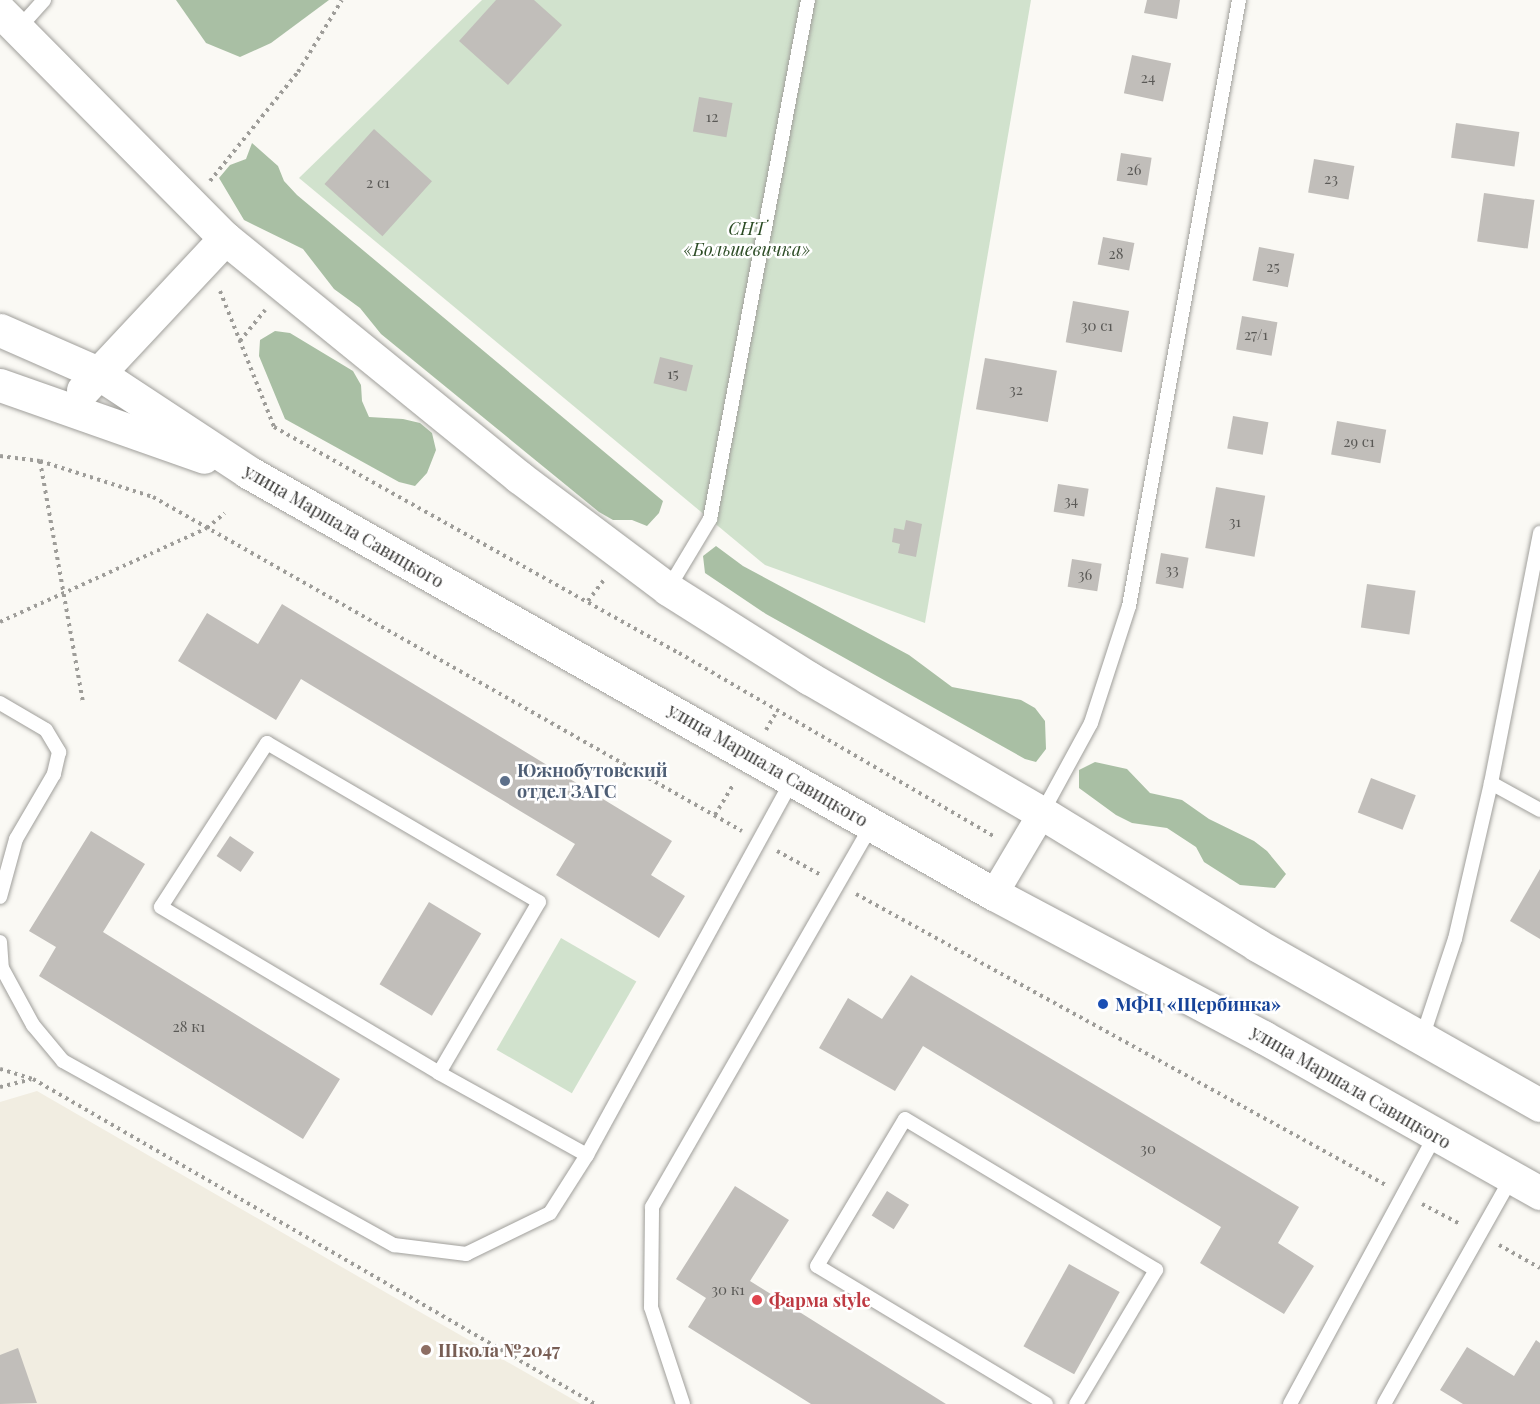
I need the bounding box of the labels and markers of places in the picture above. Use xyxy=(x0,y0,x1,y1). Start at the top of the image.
place label: Южнобутовский отдел ЗАГС xyxy=(517,760,668,802)
marker: Южнобутовский отдел ЗАГС xyxy=(498,774,512,788)
place label: МФЦ «Щербинка» xyxy=(1115,993,1281,1015)
marker: МФЦ «Щербинка» xyxy=(1096,997,1110,1011)
place label: Фарма style xyxy=(769,1289,871,1311)
marker: Фарма style xyxy=(750,1293,764,1307)
place label: Школа №2047 xyxy=(438,1339,560,1361)
marker: Школа №2047 xyxy=(419,1343,433,1357)

